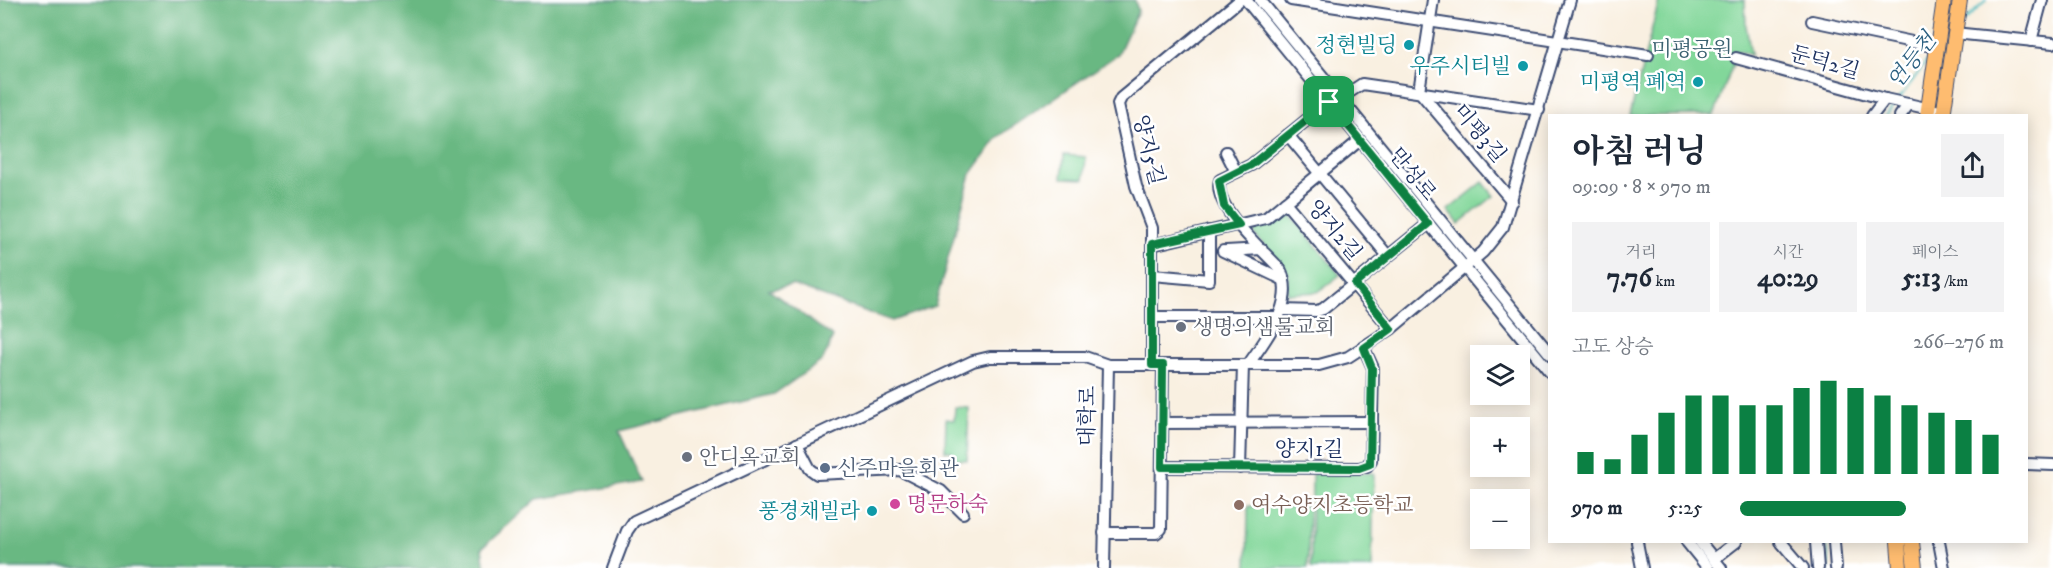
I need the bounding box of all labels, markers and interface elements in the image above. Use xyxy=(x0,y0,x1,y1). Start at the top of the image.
water label: 연등천 xyxy=(1882,26,1944,94)
place label: 정현빌딩 xyxy=(1316,33,1397,59)
park label: 미평공원 xyxy=(1651,37,1733,63)
marker: 정현빌딩 xyxy=(1402,38,1416,52)
street label: 둔덕2길 xyxy=(1787,41,1863,85)
place label: 우주시티빌 xyxy=(1410,54,1511,80)
marker: 우주시티빌 xyxy=(1516,59,1530,73)
place label: 미평역 폐역 xyxy=(1580,70,1686,96)
marker: 미평역 폐역 xyxy=(1691,75,1705,89)
pin xyxy=(1303,76,1354,127)
icon: arrive xyxy=(1312,85,1345,118)
street label: 미평3길 xyxy=(1447,99,1511,168)
street label: 양지5길 xyxy=(1127,113,1169,188)
text: 아침 러닝 xyxy=(1572,132,1707,173)
button: share xyxy=(1941,134,2004,197)
street label: 만성로 xyxy=(1383,143,1441,206)
text: 09:09 · 8 × 970 m xyxy=(1572,175,1711,200)
street label: 양지2길 xyxy=(1301,195,1367,266)
text: 거리 xyxy=(1626,242,1656,262)
text: 시간 xyxy=(1773,242,1803,262)
text: 페이스 xyxy=(1912,242,1958,262)
text: 7.76 xyxy=(1607,262,1652,295)
text: 40:29 xyxy=(1757,262,1819,295)
text: 5:13 xyxy=(1902,262,1941,295)
text: km xyxy=(1652,271,1675,291)
text: /km xyxy=(1941,271,1968,291)
place label: 생명의샘물교회 xyxy=(1193,315,1335,341)
marker: 생명의샘물교회 xyxy=(1174,320,1188,334)
text: 266–276 m xyxy=(1913,330,2004,355)
text: 고도 상승 xyxy=(1572,335,1654,360)
map controls xyxy=(1470,345,1530,549)
button: layers xyxy=(1470,345,1530,405)
street label: 대학로 xyxy=(1074,385,1102,447)
button: + xyxy=(1470,417,1530,477)
street label: 양지1길 xyxy=(1275,437,1343,463)
place label: 안디옥교회 xyxy=(699,445,800,471)
marker: 안디옥교회 xyxy=(680,450,694,464)
place label: 신주마을회관 xyxy=(837,456,959,482)
marker: 신주마을회관 xyxy=(818,461,832,475)
button: − xyxy=(1470,489,1530,549)
place label: 명문하숙 xyxy=(907,492,988,518)
place label: 여수양지초등학교 xyxy=(1251,493,1413,519)
text: 970 m xyxy=(1572,496,1623,521)
text: 5:25 xyxy=(1668,496,1703,521)
marker: 명문하숙 xyxy=(888,497,902,511)
marker: 여수양지초등학교 xyxy=(1232,498,1246,512)
place label: 풍경채빌라 xyxy=(759,499,861,525)
marker: 풍경채빌라 xyxy=(865,504,879,518)

